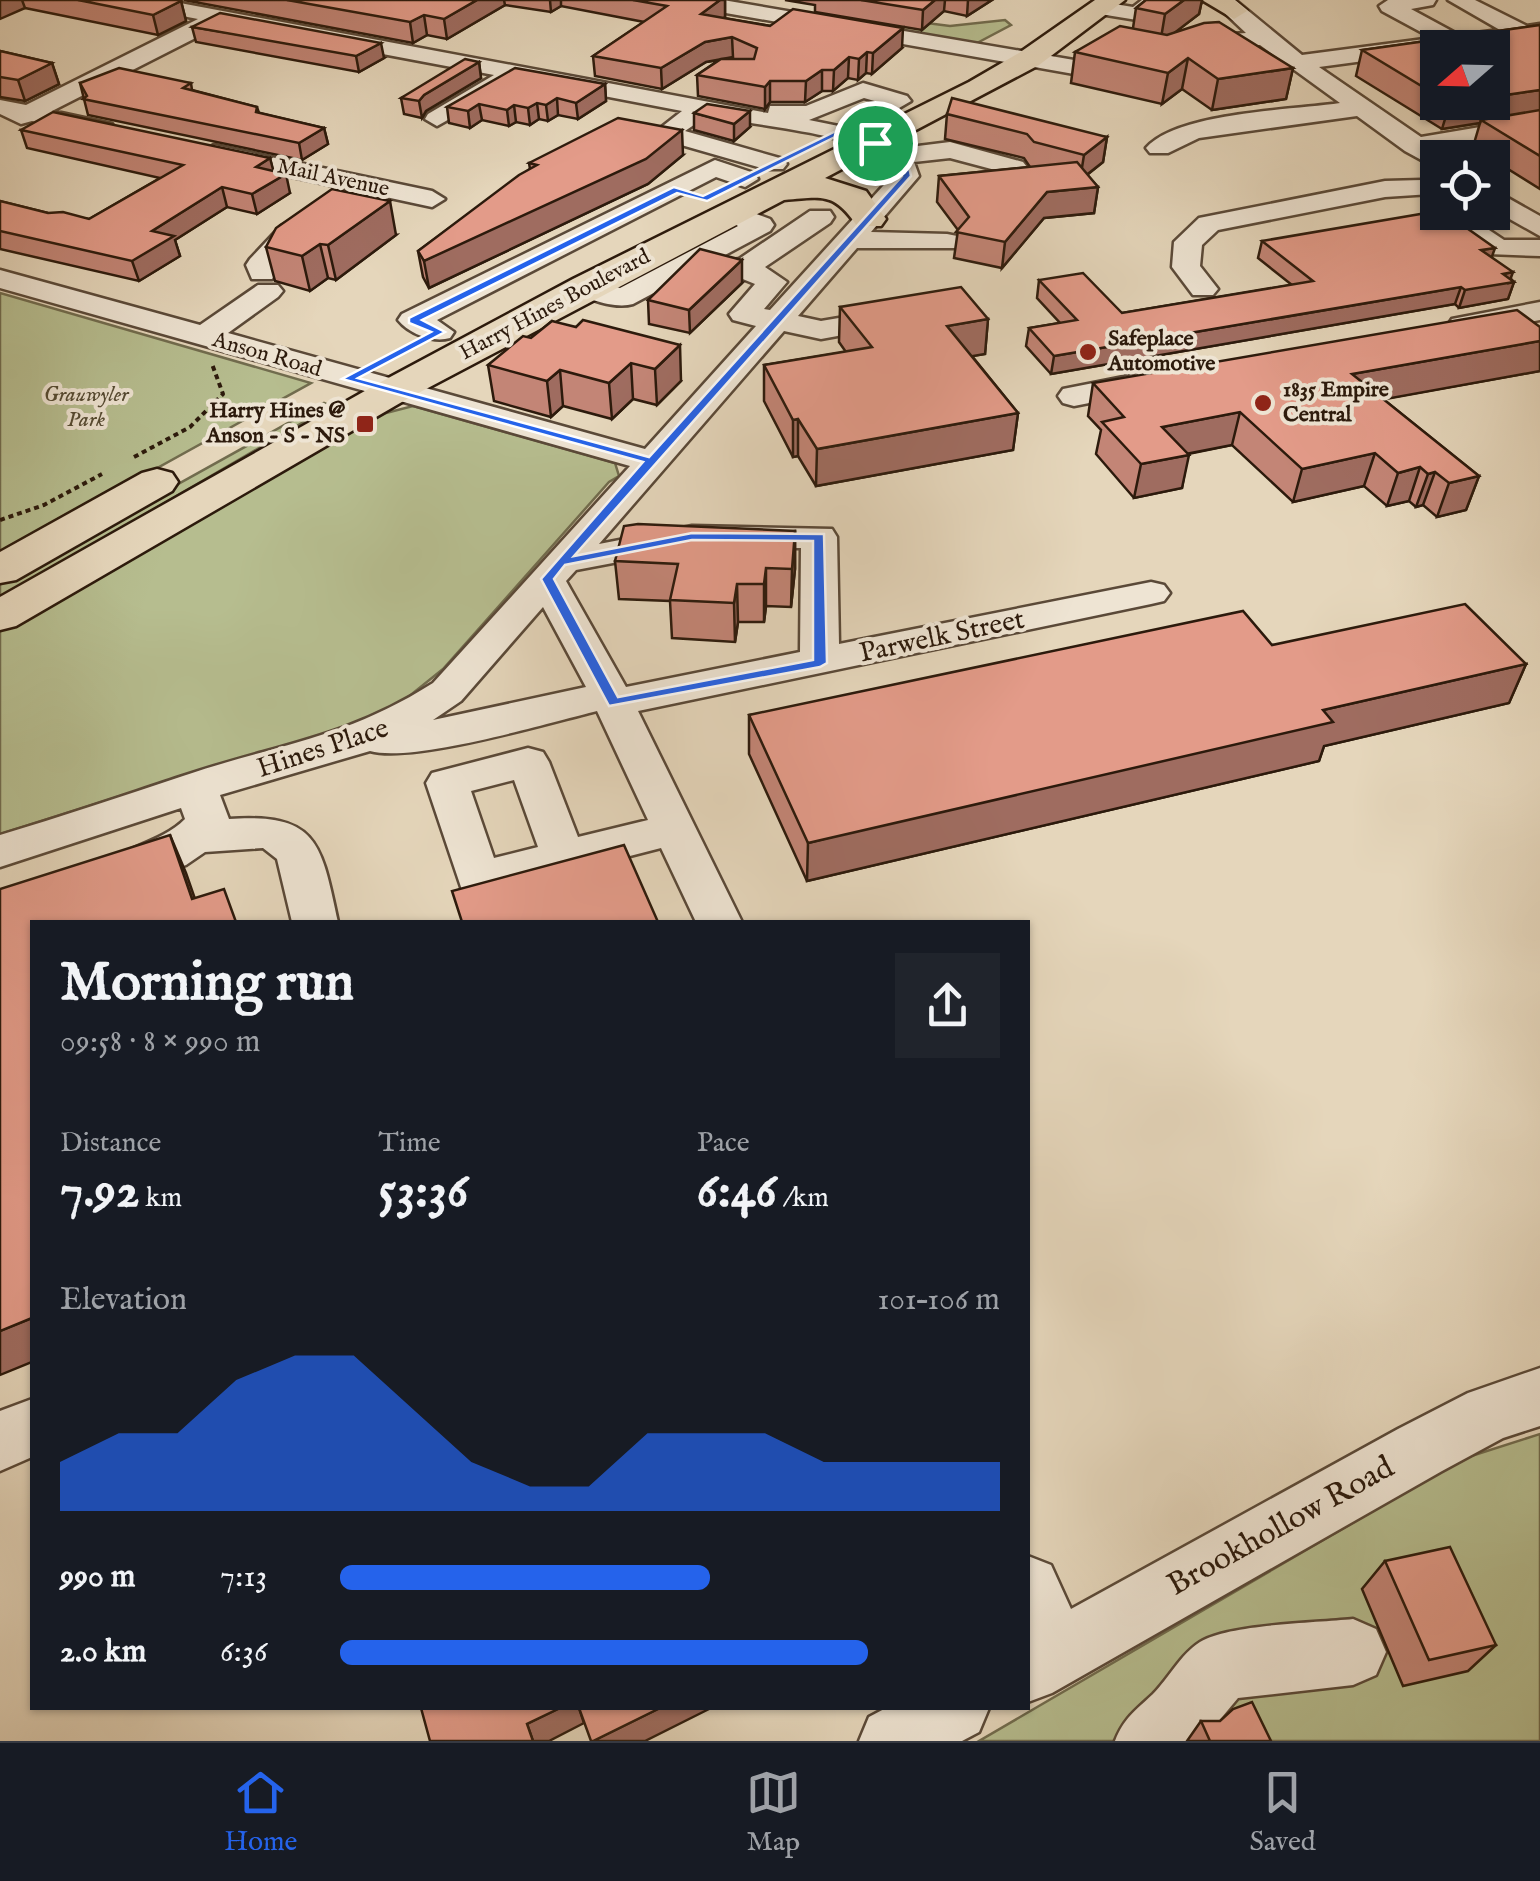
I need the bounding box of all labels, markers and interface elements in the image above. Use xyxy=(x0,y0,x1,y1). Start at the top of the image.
north arrow xyxy=(1420,30,1510,120)
map controls xyxy=(1420,30,1510,230)
pin xyxy=(833,101,918,186)
icon: arrive xyxy=(848,116,903,171)
button: locate xyxy=(1420,140,1510,230)
street label: Mail Avenue xyxy=(274,152,392,204)
street label: Harry Hines Boulevard xyxy=(455,243,655,367)
place label: Safeplace Automotive xyxy=(1107,325,1215,378)
street label: Anson Road xyxy=(208,326,325,384)
marker: Safeplace Automotive xyxy=(1077,341,1099,363)
place label: 1835 Empire Central xyxy=(1283,376,1389,429)
park label: Grauwyler Park xyxy=(43,381,130,434)
marker: 1835 Empire Central xyxy=(1252,392,1274,414)
place label: Harry Hines @ Anson - S - NS xyxy=(205,397,345,450)
marker: Harry Hines @ Anson - S - NS xyxy=(354,413,376,435)
street label: Parwelk Street xyxy=(856,602,1028,672)
street label: Hines Place xyxy=(253,711,393,787)
text: Morning run xyxy=(60,949,354,1019)
button: share xyxy=(895,953,1000,1058)
text: 09:58 · 8 × 990 m xyxy=(60,1022,260,1063)
text: Distance xyxy=(60,1126,161,1161)
text: Time xyxy=(378,1126,441,1161)
text: Pace xyxy=(697,1126,750,1161)
text: 7.92 xyxy=(60,1161,139,1224)
text: 53:36 xyxy=(378,1161,468,1224)
text: 6:46 xyxy=(697,1161,777,1224)
text: km xyxy=(139,1181,182,1216)
text: /km xyxy=(777,1181,829,1216)
text: Elevation xyxy=(60,1280,187,1321)
text: 101–106 m xyxy=(877,1280,1000,1321)
street label: Brookhollow Road xyxy=(1160,1447,1402,1606)
text: 990 m xyxy=(60,1557,135,1598)
text: 7:13 xyxy=(220,1557,267,1598)
text: 2.0 km xyxy=(60,1632,146,1673)
text: 6:36 xyxy=(220,1632,267,1673)
tab: Home xyxy=(224,1765,297,1860)
tab: Map xyxy=(746,1765,801,1860)
tab: Saved xyxy=(1249,1765,1316,1860)

